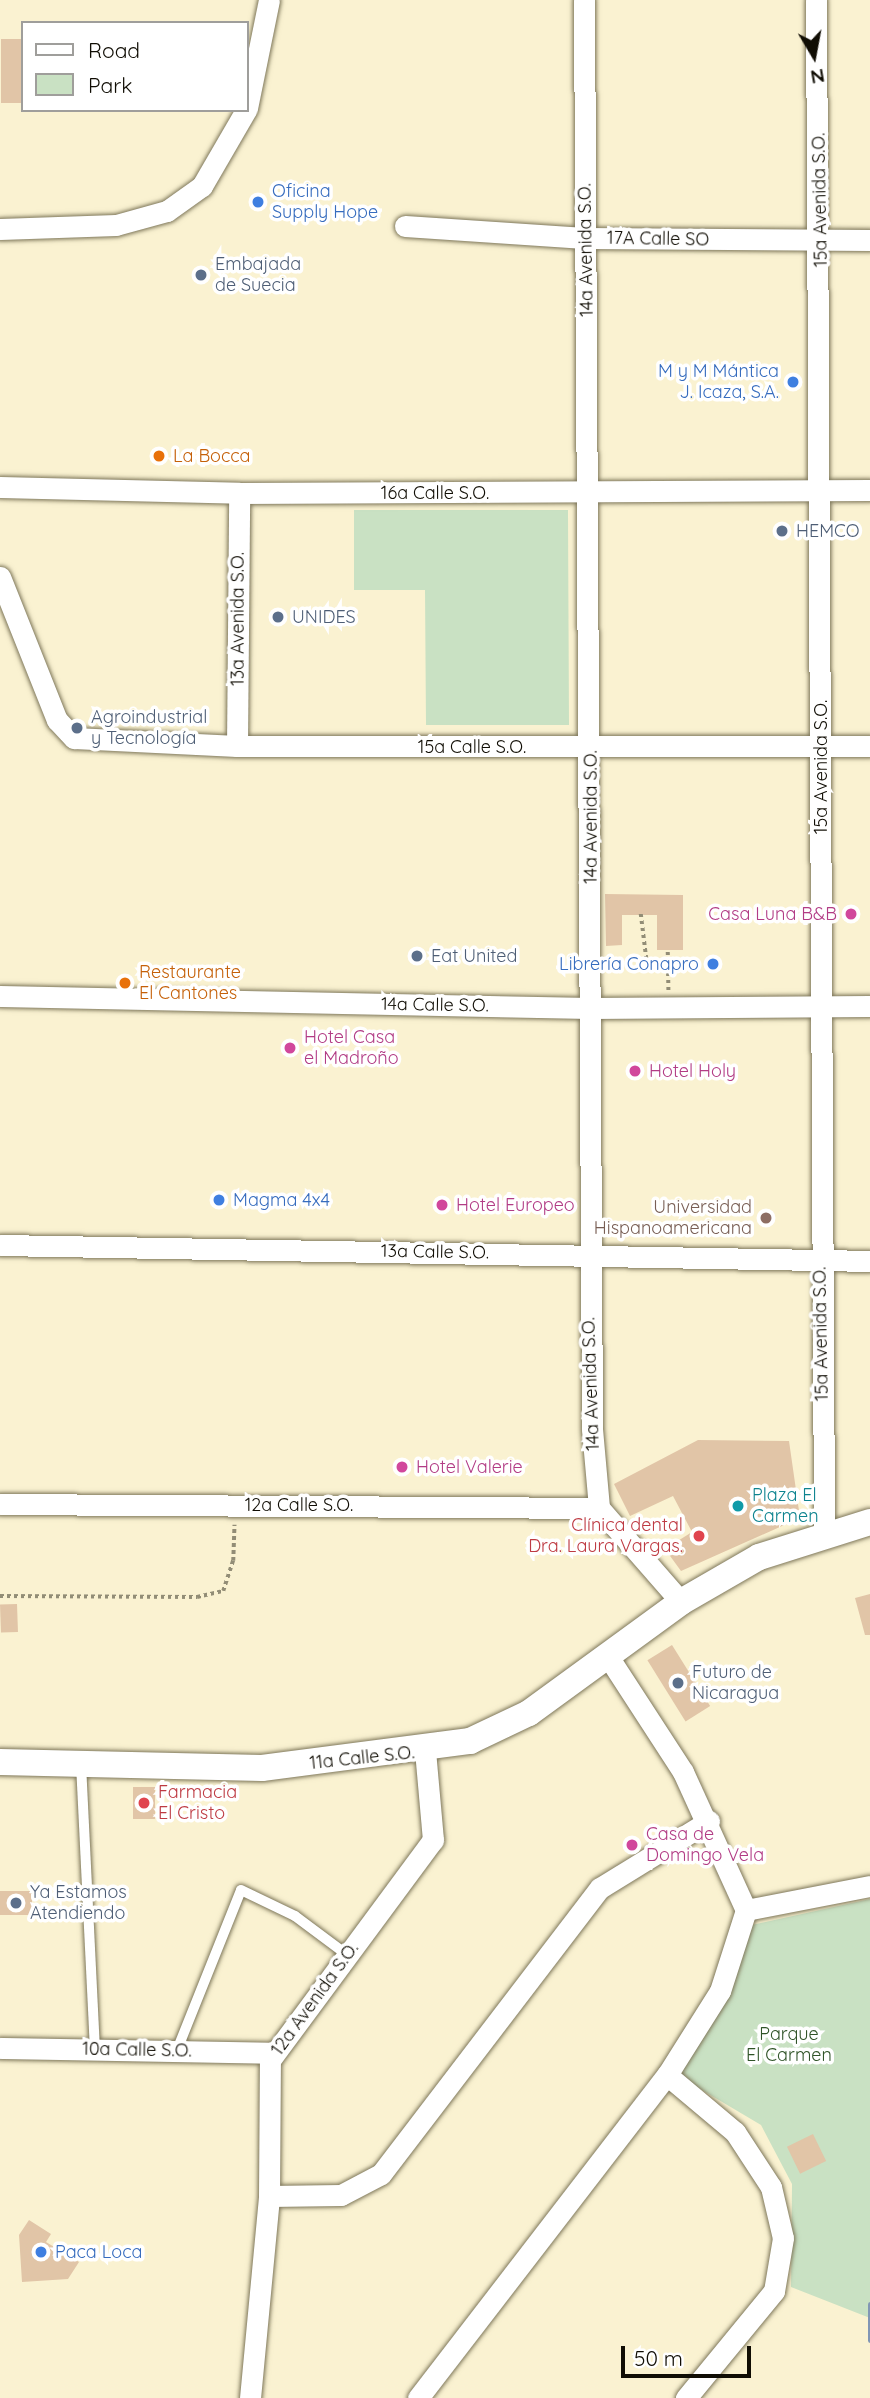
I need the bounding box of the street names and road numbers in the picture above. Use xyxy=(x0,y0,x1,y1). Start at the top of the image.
street label: 15a Avenida S.O. xyxy=(808,133,832,267)
street label: 14a Avenida S.O. xyxy=(574,183,598,317)
street label: 17A Calle SO xyxy=(607,227,709,251)
street label: 16a Calle S.O. xyxy=(381,482,489,504)
street label: 13a Avenida S.O. xyxy=(227,552,249,686)
street label: 15a Avenida S.O. xyxy=(810,700,832,834)
street label: 15a Calle S.O. xyxy=(418,736,526,758)
street label: 14a Avenida S.O. xyxy=(580,750,602,884)
street label: 14a Calle S.O. xyxy=(381,993,489,1017)
street label: 13a Calle S.O. xyxy=(381,1240,489,1264)
street label: 15a Avenida S.O. xyxy=(809,1267,833,1401)
street label: 14a Avenida S.O. xyxy=(578,1317,604,1451)
street label: 12a Calle S.O. xyxy=(245,1494,353,1516)
street label: 11a Calle S.O. xyxy=(308,1742,416,1774)
street label: 12a Avenida S.O. xyxy=(267,1938,363,2060)
street label: 10a Calle S.O. xyxy=(82,2038,192,2062)

